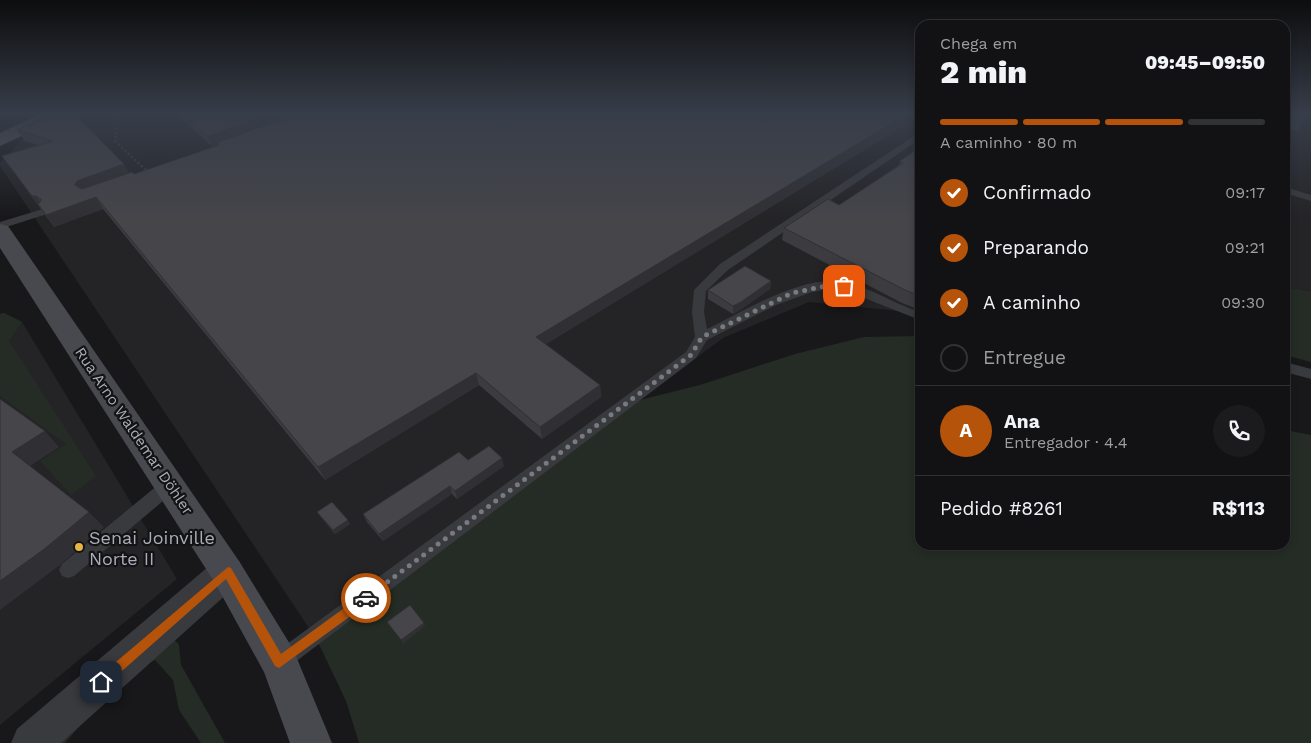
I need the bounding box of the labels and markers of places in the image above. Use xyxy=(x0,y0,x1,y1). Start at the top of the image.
pin xyxy=(823,265,865,307)
place label: Senai Joinville Norte II xyxy=(89,527,215,569)
marker: Senai Joinville Norte II xyxy=(73,541,85,553)
pin xyxy=(80,661,122,703)

